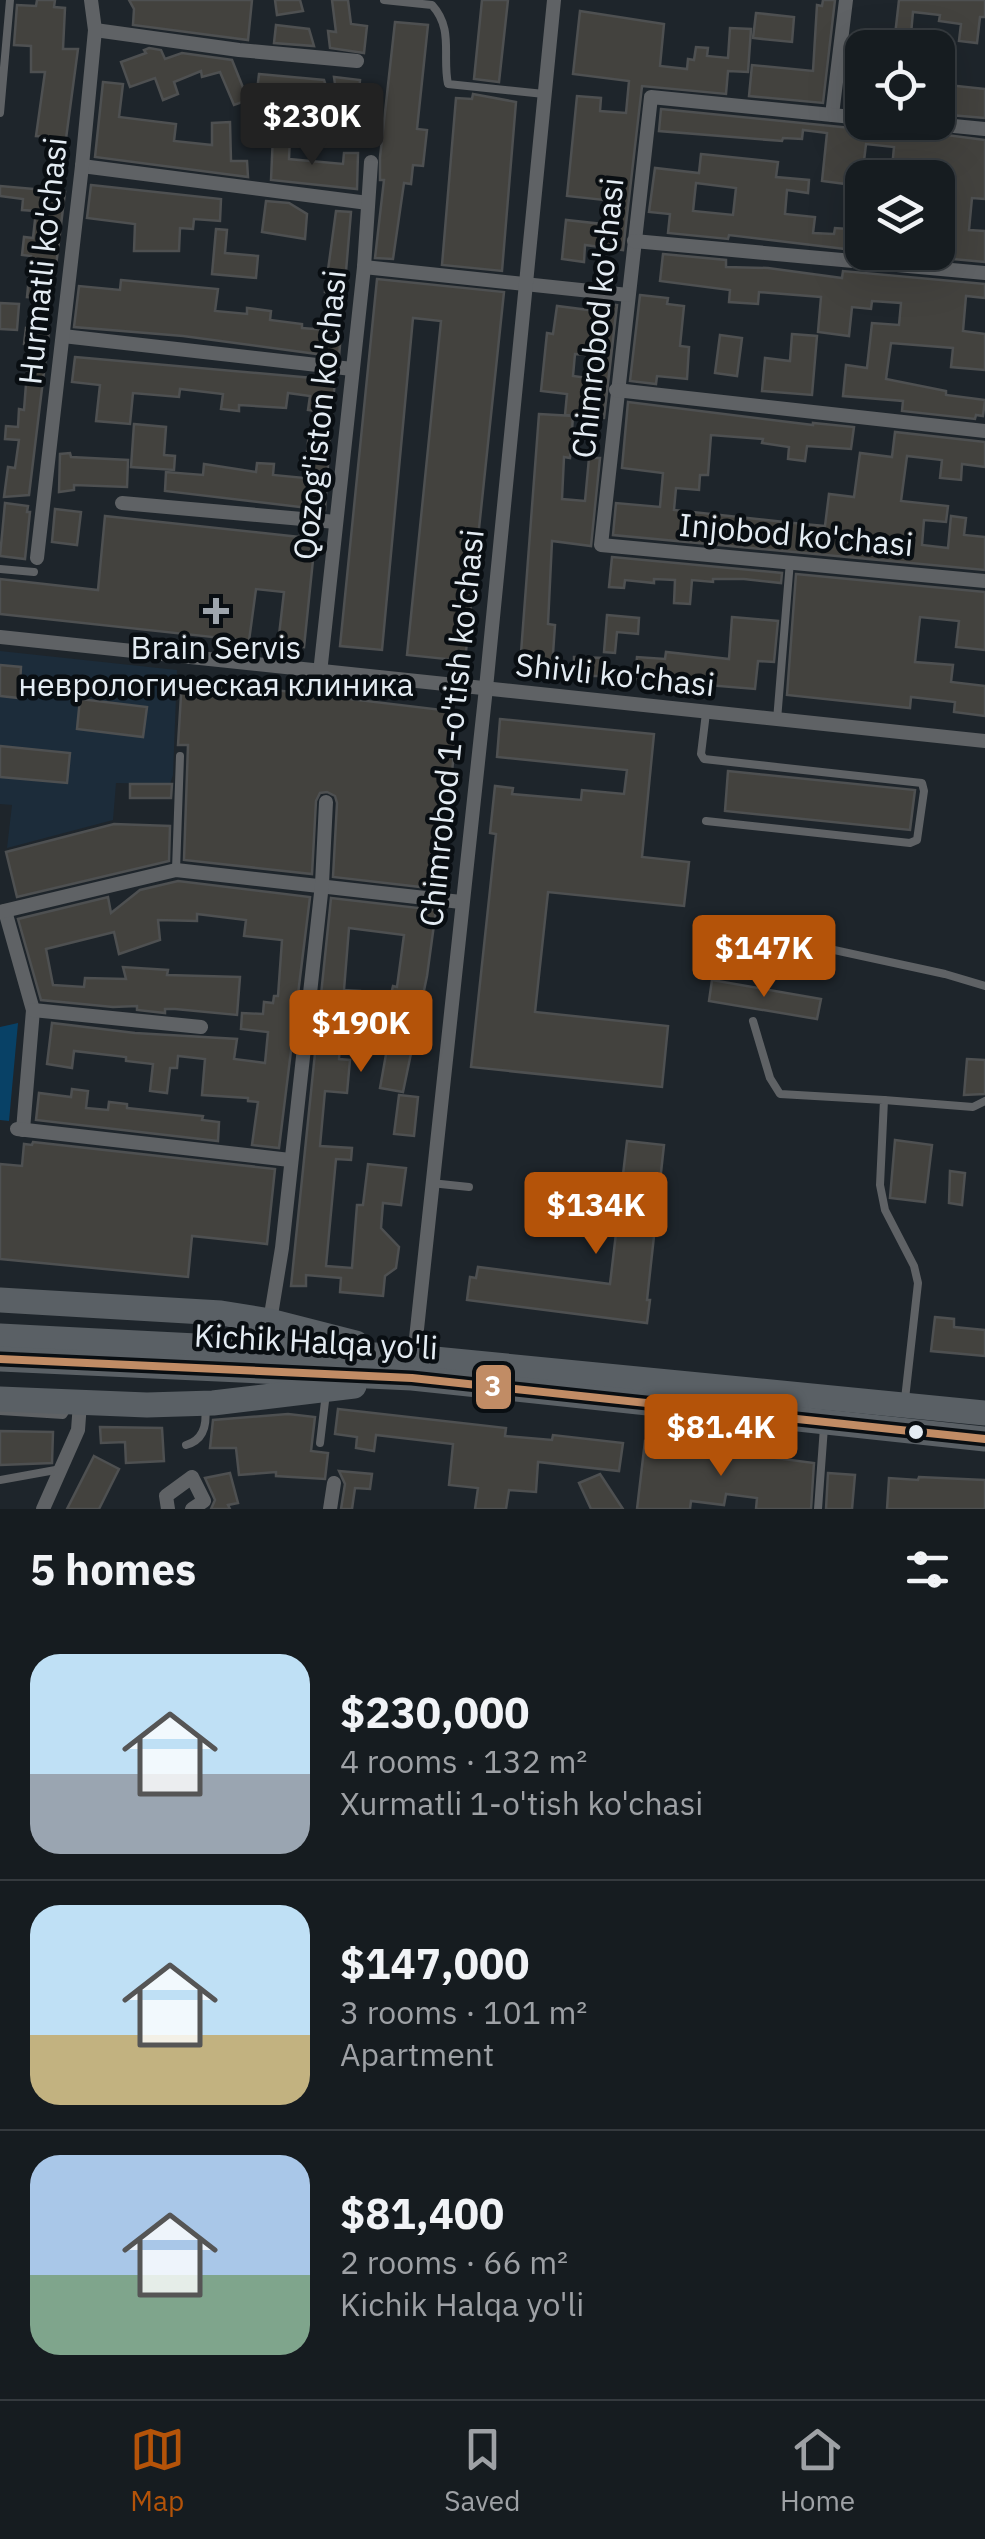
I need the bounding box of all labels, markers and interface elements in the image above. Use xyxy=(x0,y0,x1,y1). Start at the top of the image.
map controls xyxy=(845,30,955,270)
button: locate xyxy=(845,30,955,140)
pin: $230K xyxy=(242,83,382,168)
text: $230K xyxy=(262,94,362,136)
street label: Hurmatli ko'chasi xyxy=(8,135,76,387)
button: layers xyxy=(845,160,955,270)
street label: Chimrobod ko'chasi xyxy=(561,176,633,460)
street label: Qozog'iston ko'chasi xyxy=(283,268,355,562)
street label: Injobod ko'chasi xyxy=(677,503,915,565)
street label: Chimrobod 1-o'tish ko'chasi xyxy=(409,527,493,929)
marker: Brain Servis неврологическая клиника xyxy=(203,598,229,624)
place label: Brain Servis неврологическая клиника xyxy=(18,626,414,705)
street label: Shivli ko'chasi xyxy=(513,643,717,705)
pin: $147K xyxy=(694,915,834,1000)
text: $147K xyxy=(714,926,814,968)
pin: $190K xyxy=(291,990,431,1075)
text: $190K xyxy=(311,1001,411,1043)
pin: $134K xyxy=(526,1172,666,1257)
text: $134K xyxy=(546,1183,646,1225)
street label: Kichik Halqa yo'li xyxy=(193,1314,439,1368)
line badge: 3 xyxy=(474,1363,513,1411)
text: 3 xyxy=(485,1367,501,1404)
pin: $81.4K xyxy=(640,1394,802,1479)
text: $81.4K xyxy=(666,1405,776,1447)
unlabelled marker xyxy=(906,1422,926,1442)
text: 5 homes xyxy=(30,1542,196,1597)
icon: filters xyxy=(900,1542,955,1597)
text: $230,000 xyxy=(340,1685,529,1740)
icon: home xyxy=(110,1694,230,1814)
text: 4 rooms · 132 m² xyxy=(340,1740,587,1782)
text: Xurmatli 1-o'tish ko'chasi xyxy=(340,1782,703,1824)
text: $147,000 xyxy=(340,1936,529,1991)
icon: home xyxy=(110,1945,230,2065)
text: 3 rooms · 101 m² xyxy=(340,1991,587,2033)
text: Apartment xyxy=(340,2033,494,2075)
text: $81,400 xyxy=(340,2186,504,2241)
icon: home xyxy=(110,2195,230,2315)
text: 2 rooms · 66 m² xyxy=(340,2241,568,2283)
text: Kichik Halqa yo'li xyxy=(340,2283,584,2325)
tab: Map xyxy=(130,2422,185,2519)
tab: Saved xyxy=(444,2422,520,2519)
tab: Home xyxy=(780,2422,855,2519)

